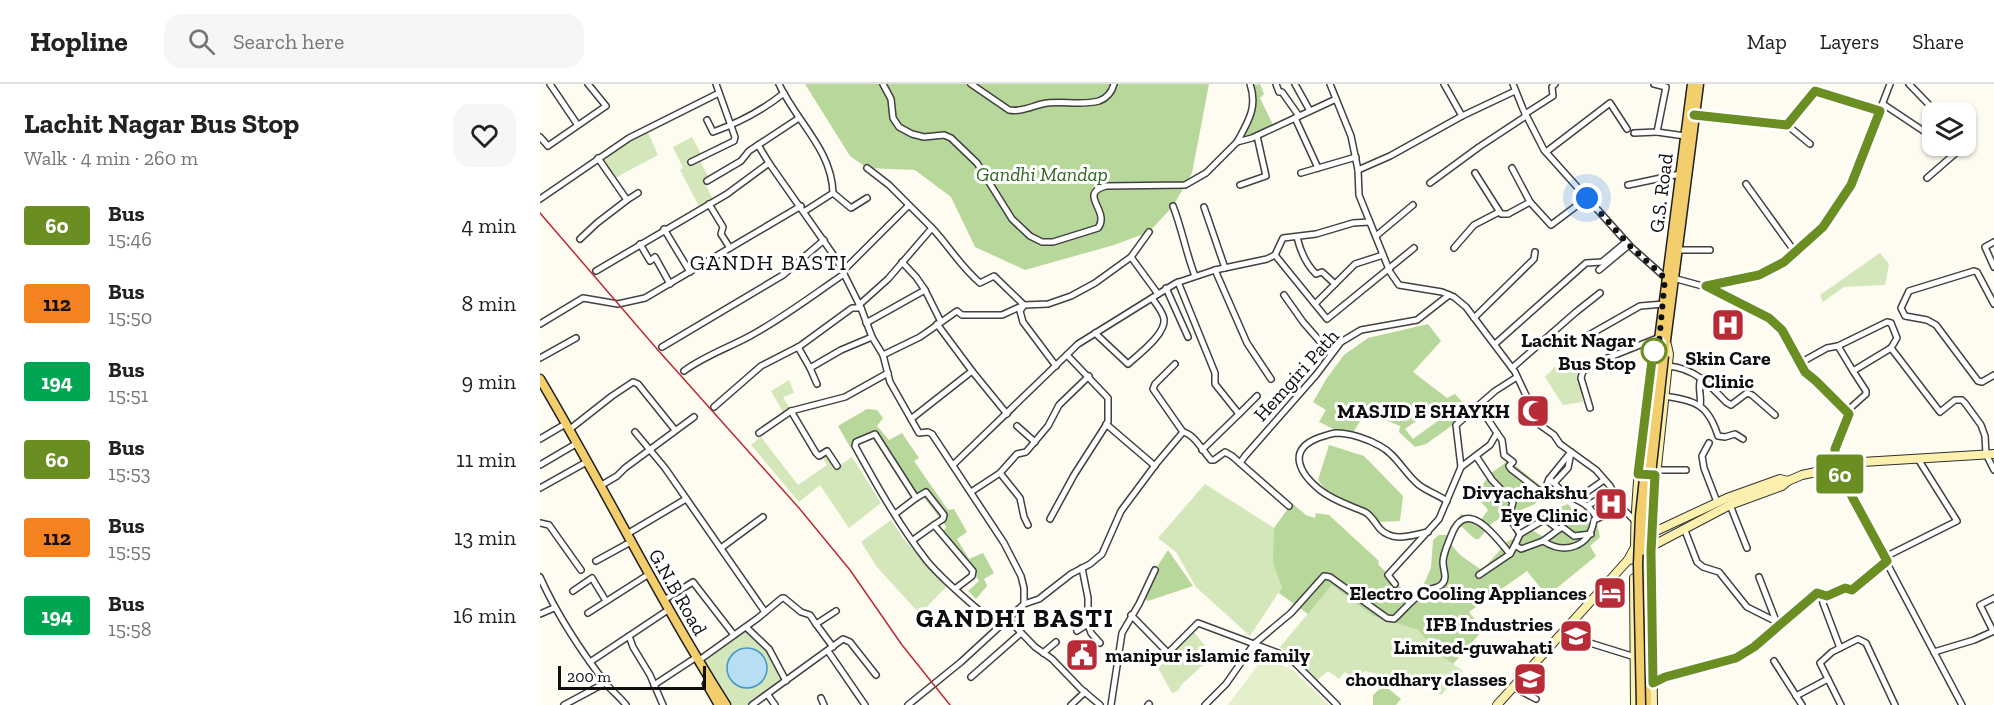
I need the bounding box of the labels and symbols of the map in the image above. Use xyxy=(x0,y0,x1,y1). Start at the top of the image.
street label: G.S. Road xyxy=(1644,152,1678,234)
park label: Gandhi Mandap xyxy=(976,162,1108,186)
your location xyxy=(1572,183,1602,213)
district label: GANDH BASTI xyxy=(690,249,848,276)
hospital icon: Skin Care Clinic xyxy=(1710,307,1746,343)
street label: Hemgiri Path xyxy=(1248,323,1344,426)
place label: Lachit Nagar Bus Stop xyxy=(1521,328,1636,375)
marker: Lachit Nagar Bus Stop xyxy=(1641,338,1667,364)
place label: Skin Care Clinic xyxy=(1685,346,1771,393)
mosque icon: MASJID E SHAYKH xyxy=(1515,393,1551,429)
place label: MASJID E SHAYKH xyxy=(1337,399,1510,423)
line badge: 60 xyxy=(1813,454,1867,494)
place label: Divyachakshu Eye Clinic xyxy=(1462,480,1589,527)
hospital icon: Divyachakshu Eye Clinic xyxy=(1593,486,1629,522)
street label: G.N.B Road xyxy=(644,544,712,640)
hotel icon: Electro Cooling Appliances xyxy=(1592,575,1628,611)
place label: Electro Cooling Appliances xyxy=(1349,581,1587,605)
district label: GANDHI BASTI xyxy=(916,602,1114,634)
place label: IFB Industries Limited-guwahati xyxy=(1393,612,1553,659)
school or university icon: IFB Industries Limited-guwahati xyxy=(1558,618,1594,654)
public building icon: manipur islamic family xyxy=(1064,637,1100,673)
place label: manipur islamic family xyxy=(1105,643,1310,667)
school or university icon: choudhary classes xyxy=(1512,661,1548,697)
scale bar xyxy=(558,663,706,690)
place label: choudhary classes xyxy=(1346,667,1507,691)

